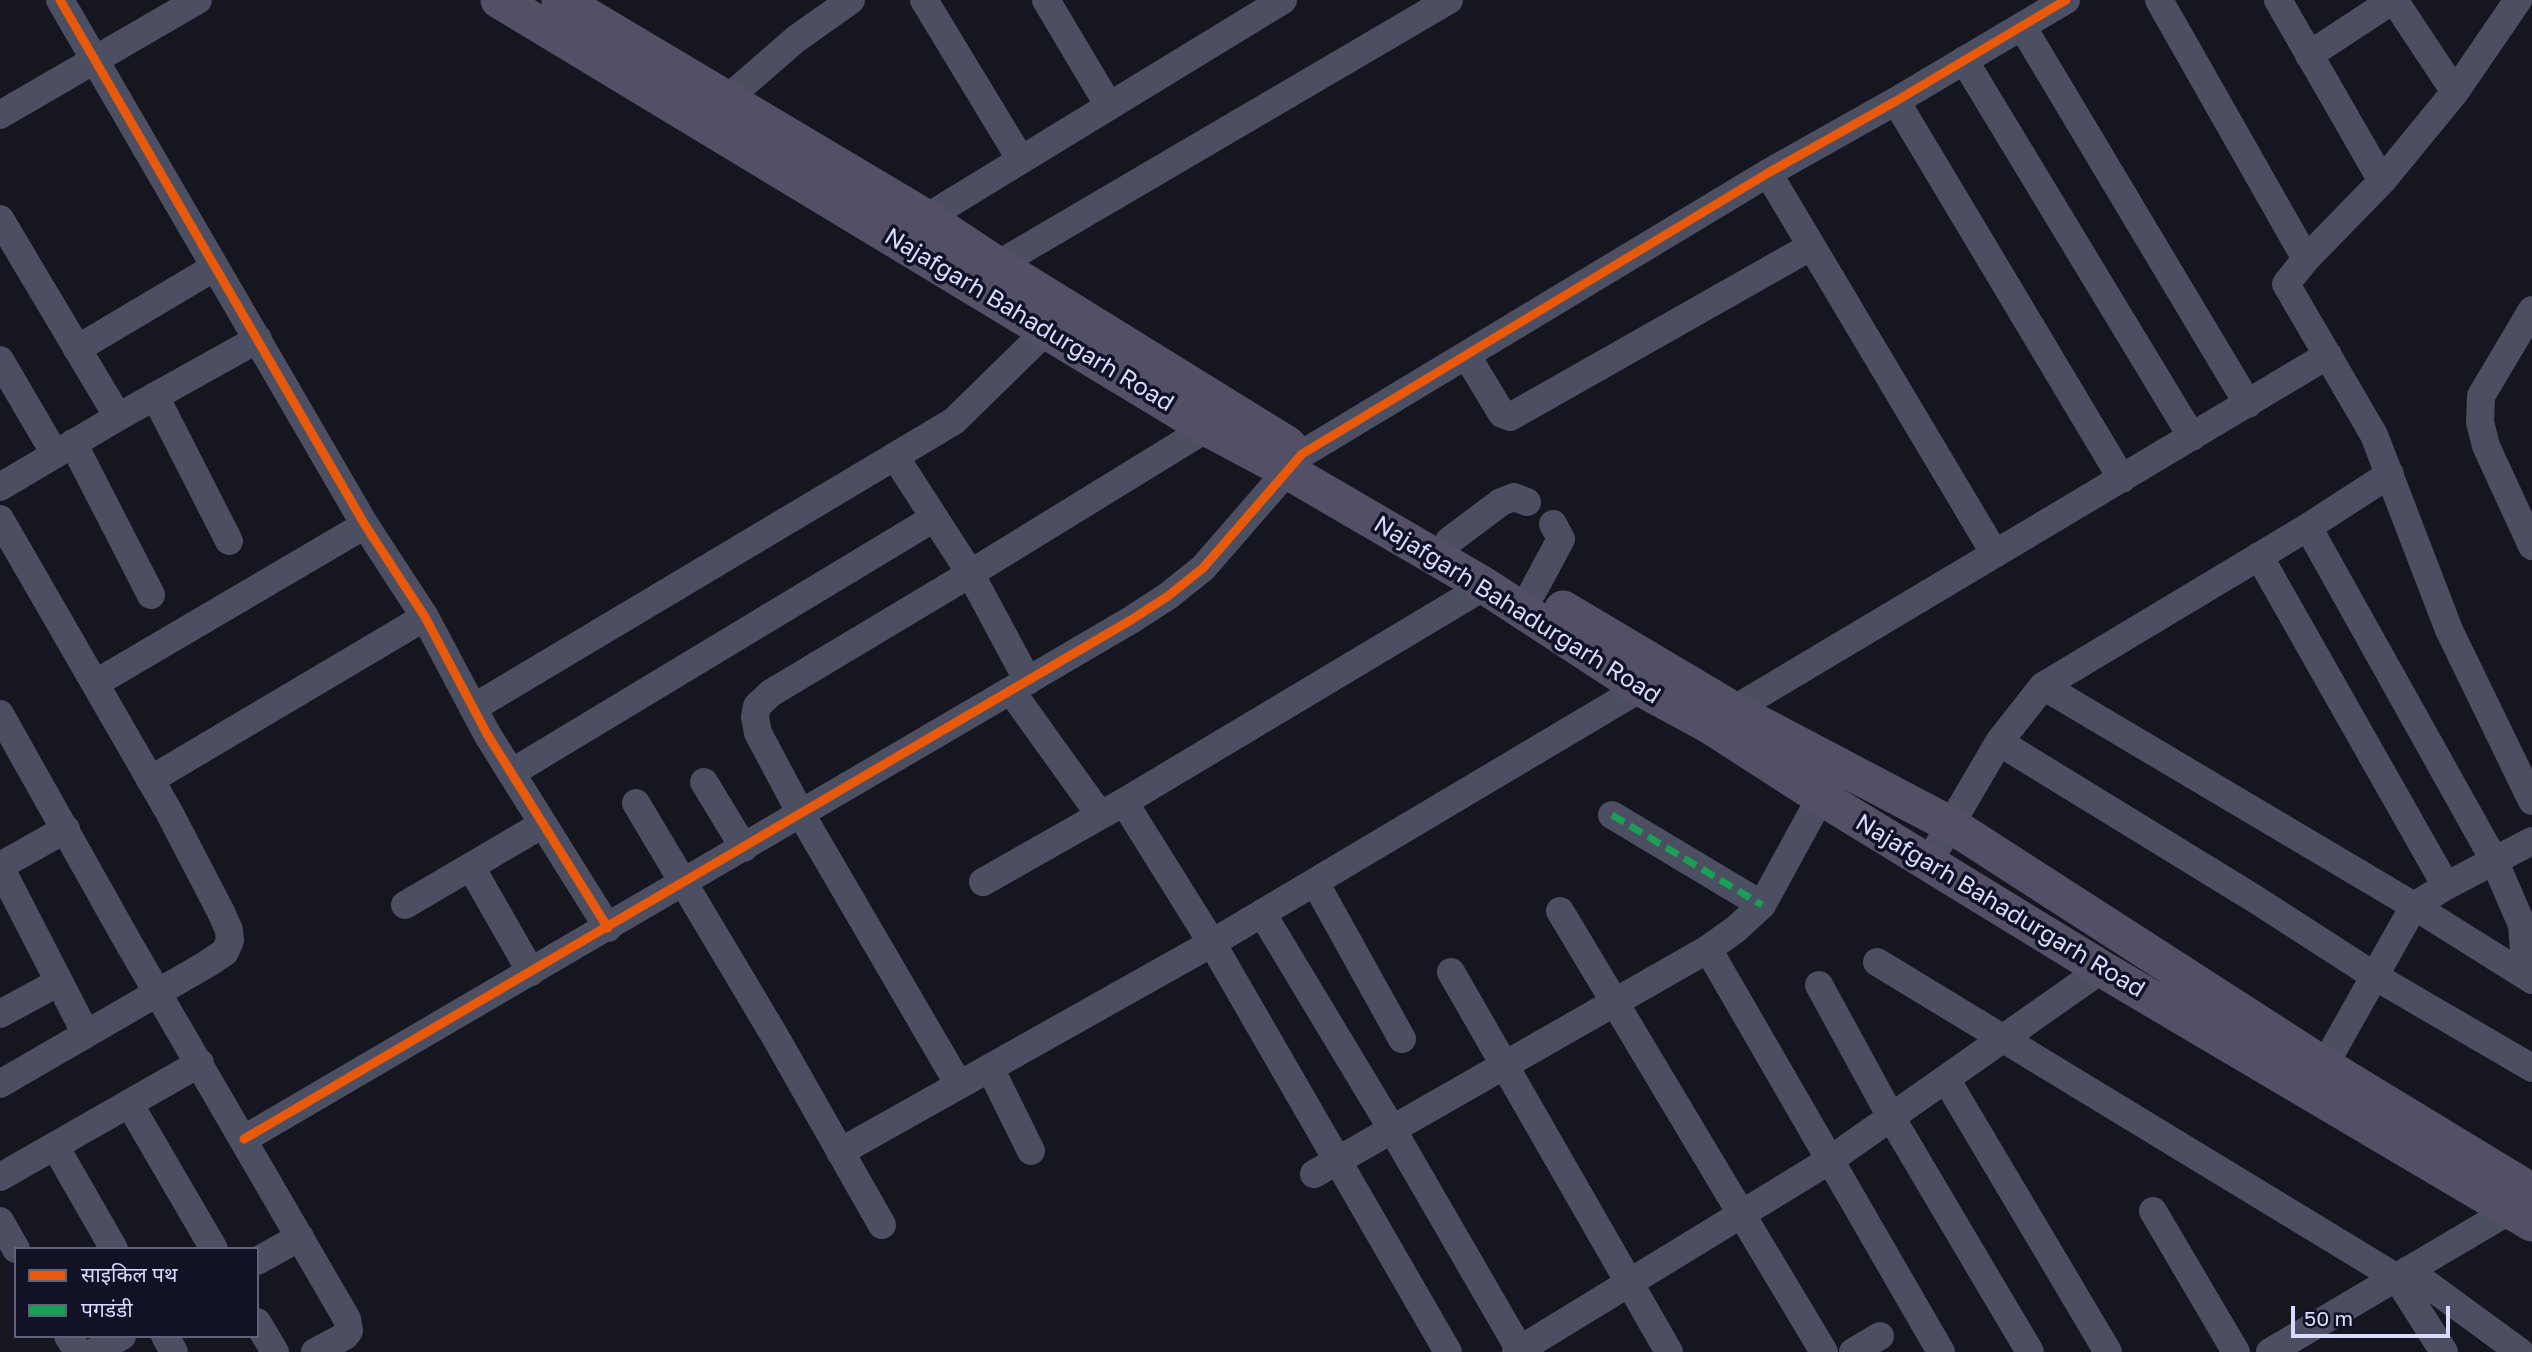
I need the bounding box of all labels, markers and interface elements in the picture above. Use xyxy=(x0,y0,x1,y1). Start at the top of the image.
street label: Najafgarh Bahadurgarh Road xyxy=(879,222,1179,418)
street label: Najafgarh Bahadurgarh Road xyxy=(1368,510,1666,710)
street label: Najafgarh Bahadurgarh Road xyxy=(1850,808,2150,1004)
legend xyxy=(14,1247,259,1338)
text: साइकिल पथ xyxy=(81,1261,177,1287)
scale bar xyxy=(2294,1292,2453,1336)
text: पगडंडी xyxy=(81,1296,133,1322)
text: 50 m xyxy=(2304,1305,2353,1331)

